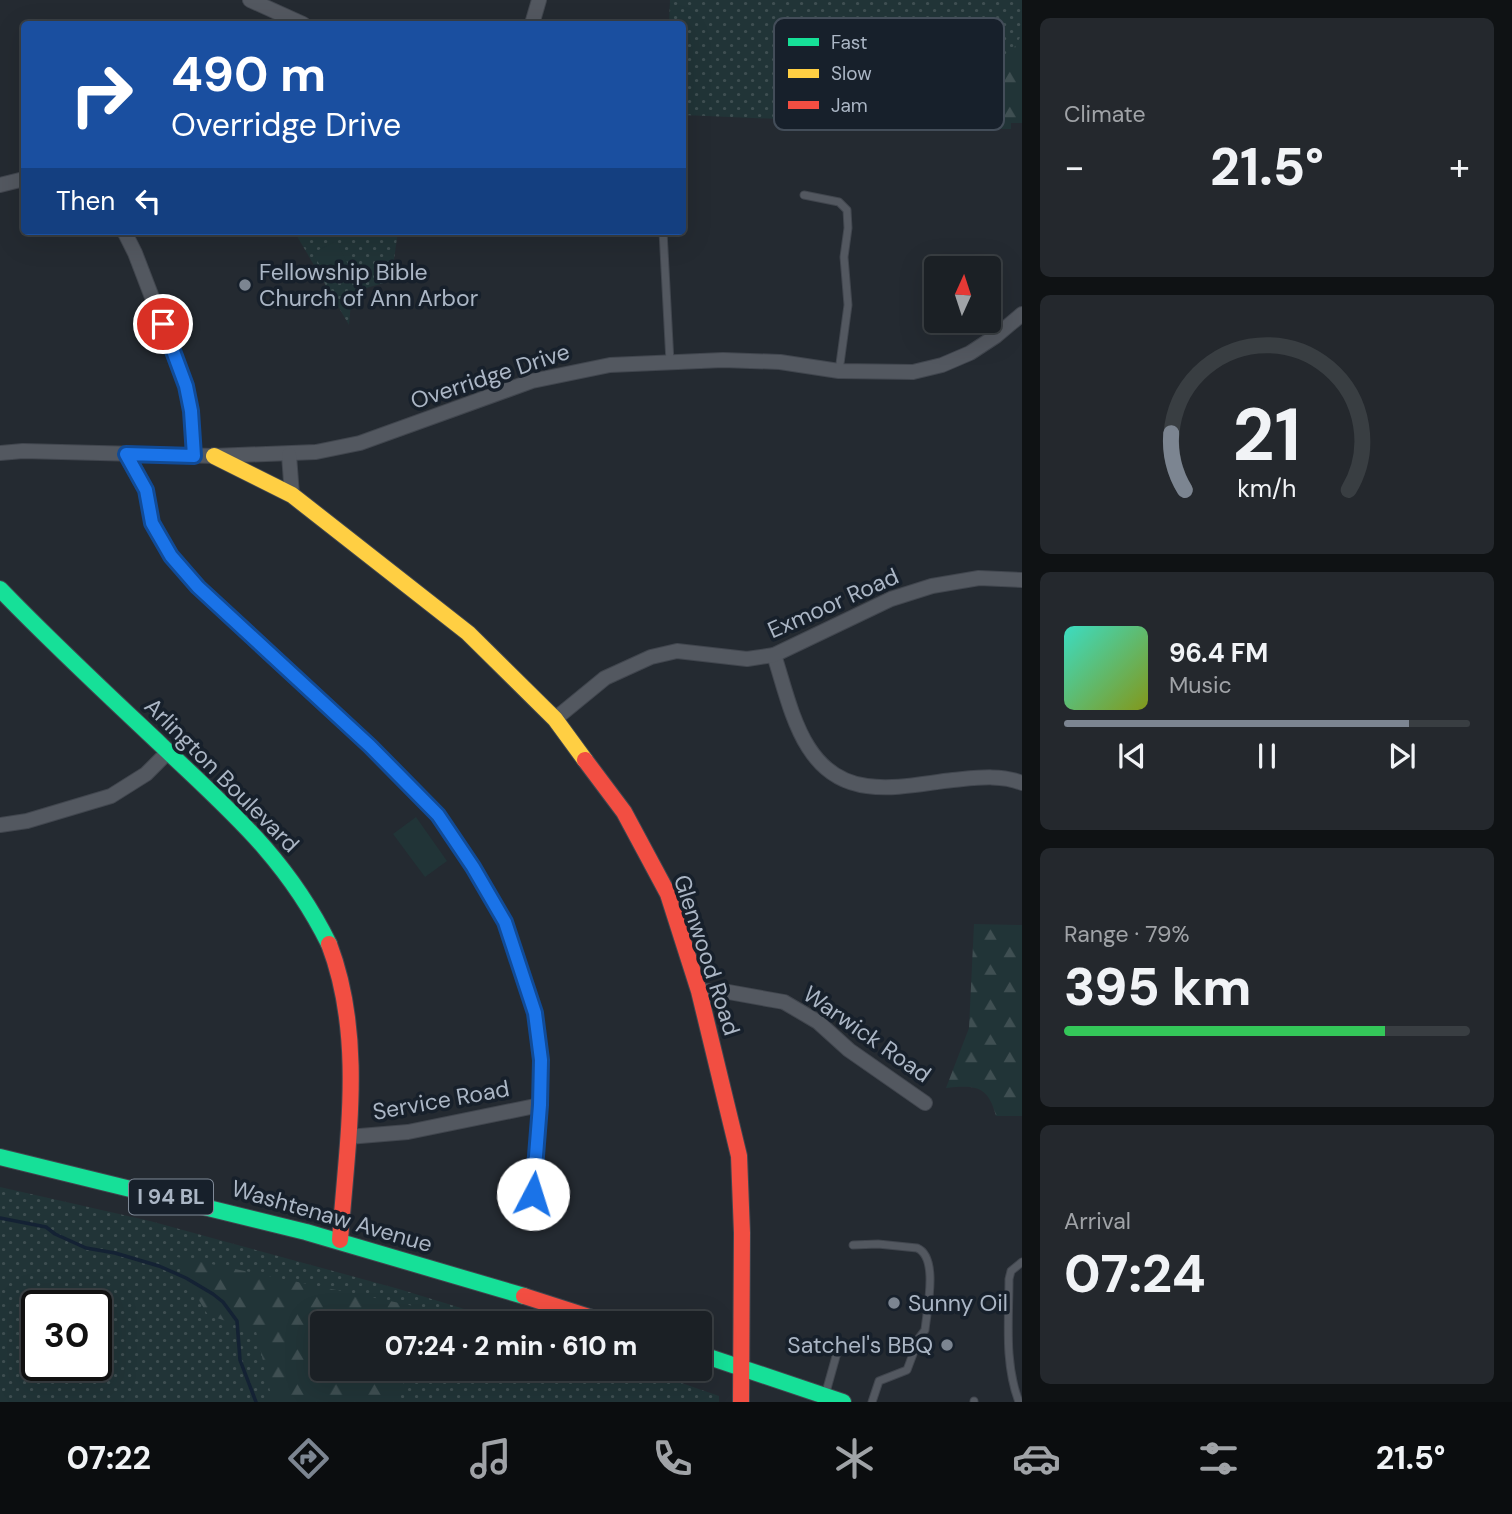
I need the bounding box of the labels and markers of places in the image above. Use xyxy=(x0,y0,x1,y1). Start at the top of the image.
place label: Fellowship Bible Church of Ann Arbor xyxy=(259,257,478,313)
marker: Fellowship Bible Church of Ann Arbor xyxy=(237,277,253,293)
pin xyxy=(133,294,193,354)
place label: Sunny Oil xyxy=(908,1288,1008,1318)
marker: Sunny Oil xyxy=(886,1295,902,1311)
place label: Satchel's BBQ xyxy=(787,1330,933,1360)
marker: Satchel's BBQ xyxy=(939,1337,955,1353)

